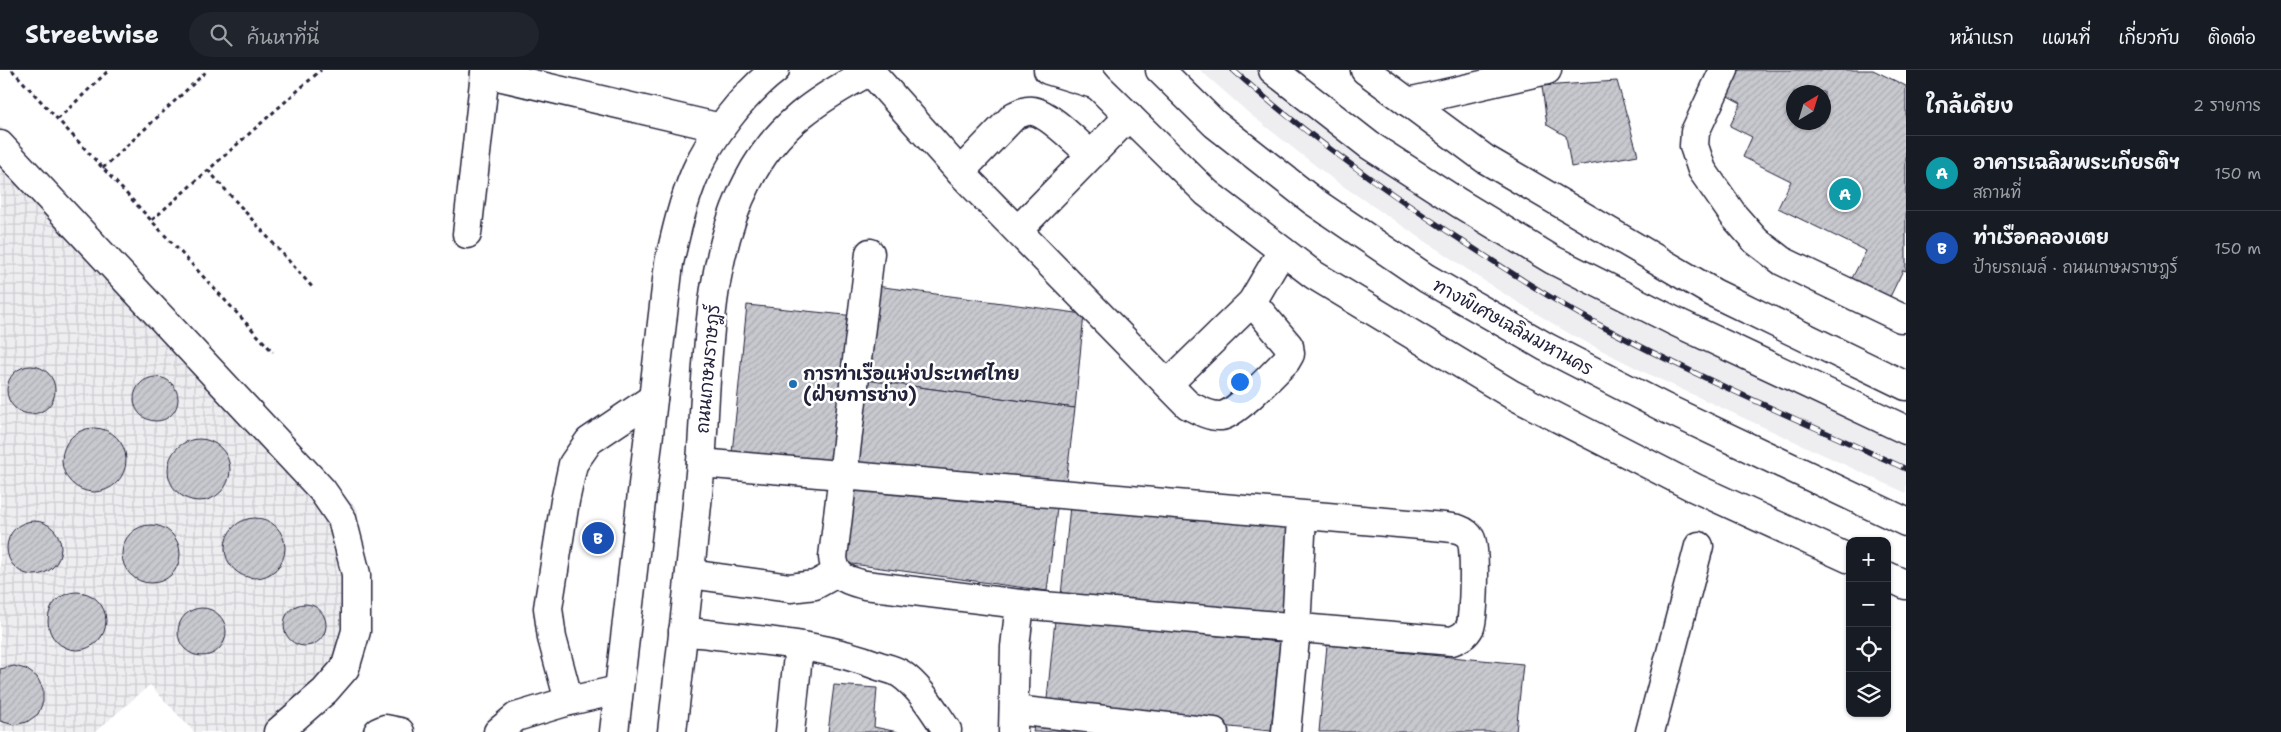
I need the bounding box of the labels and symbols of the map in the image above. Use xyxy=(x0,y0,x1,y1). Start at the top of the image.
north arrow xyxy=(1786,85,1831,130)
pin: A xyxy=(1829,175,1861,213)
street label: ทางพิเศษเฉลิมมหานคร xyxy=(1428,273,1598,381)
street label: ถนนเกษมราษฎร์ xyxy=(689,303,726,435)
place label: การท่าเรือแห่งประเทศไทย (ฝ่ายการช่าง) xyxy=(803,362,1019,407)
your location xyxy=(1227,369,1253,395)
marker: การท่าเรือแห่งประเทศไทย (ฝ่ายการช่าง) xyxy=(787,378,799,390)
pin: B xyxy=(582,519,614,557)

